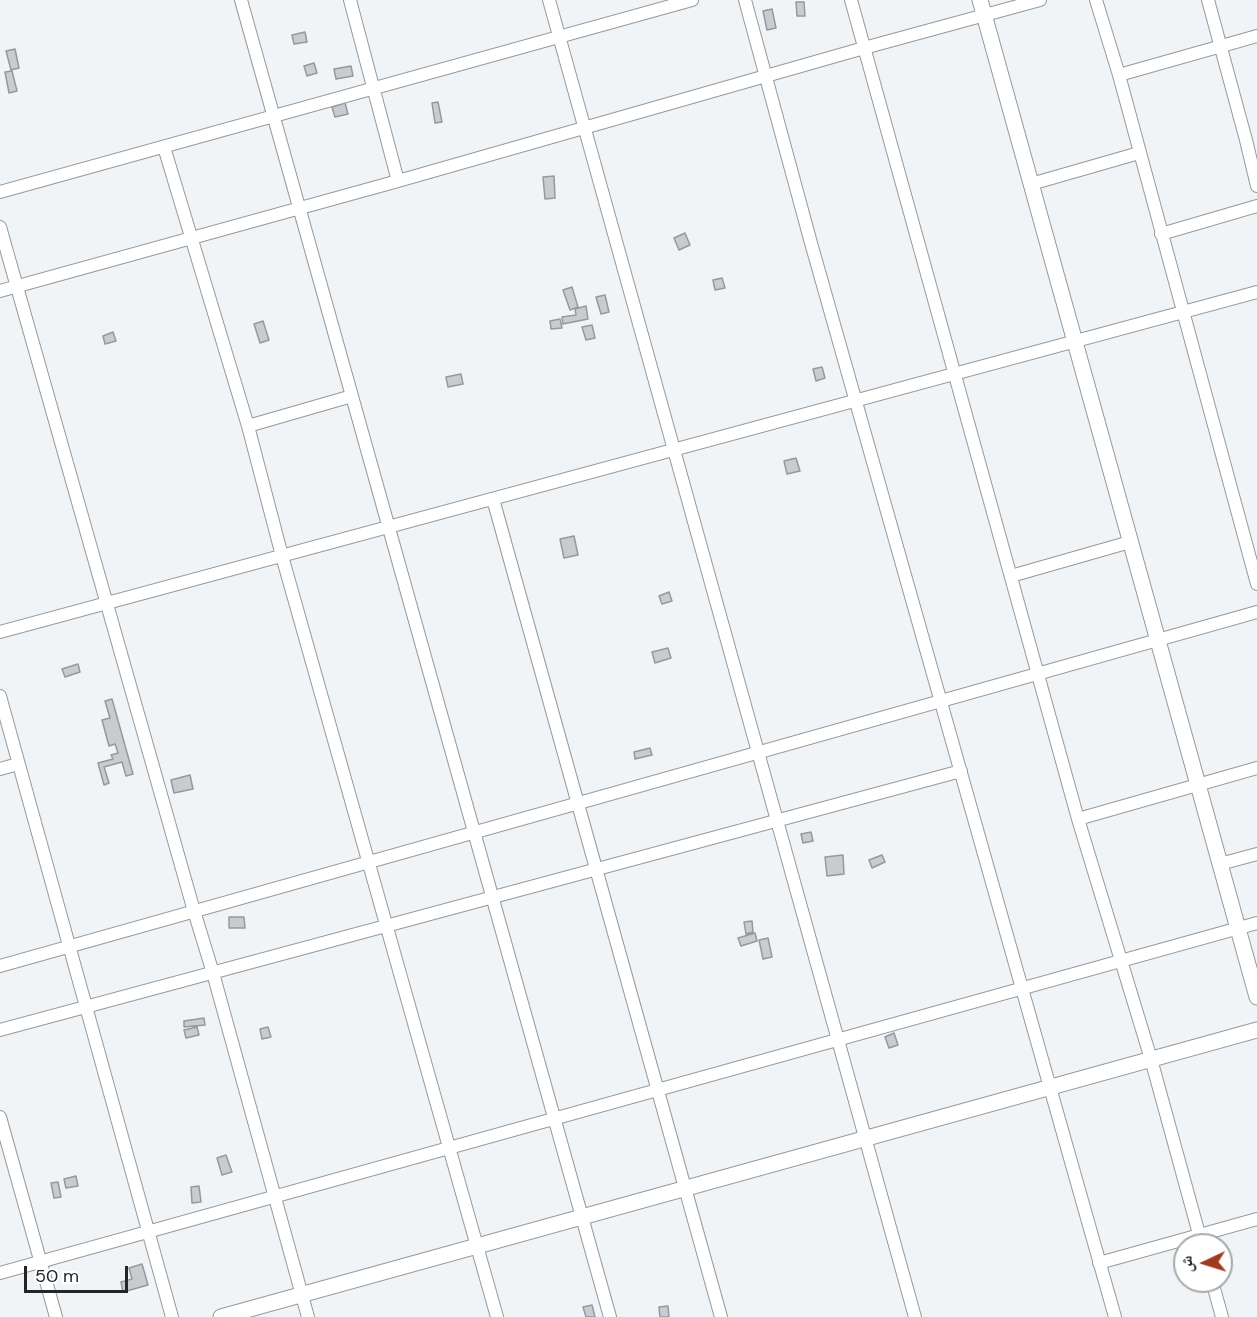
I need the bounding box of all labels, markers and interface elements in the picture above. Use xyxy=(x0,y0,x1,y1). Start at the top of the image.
north arrow xyxy=(1173,1233,1233,1293)
scale bar xyxy=(27,1254,130,1292)
text: ش xyxy=(1175,1255,1198,1273)
text: 50 m xyxy=(35,1264,79,1288)

